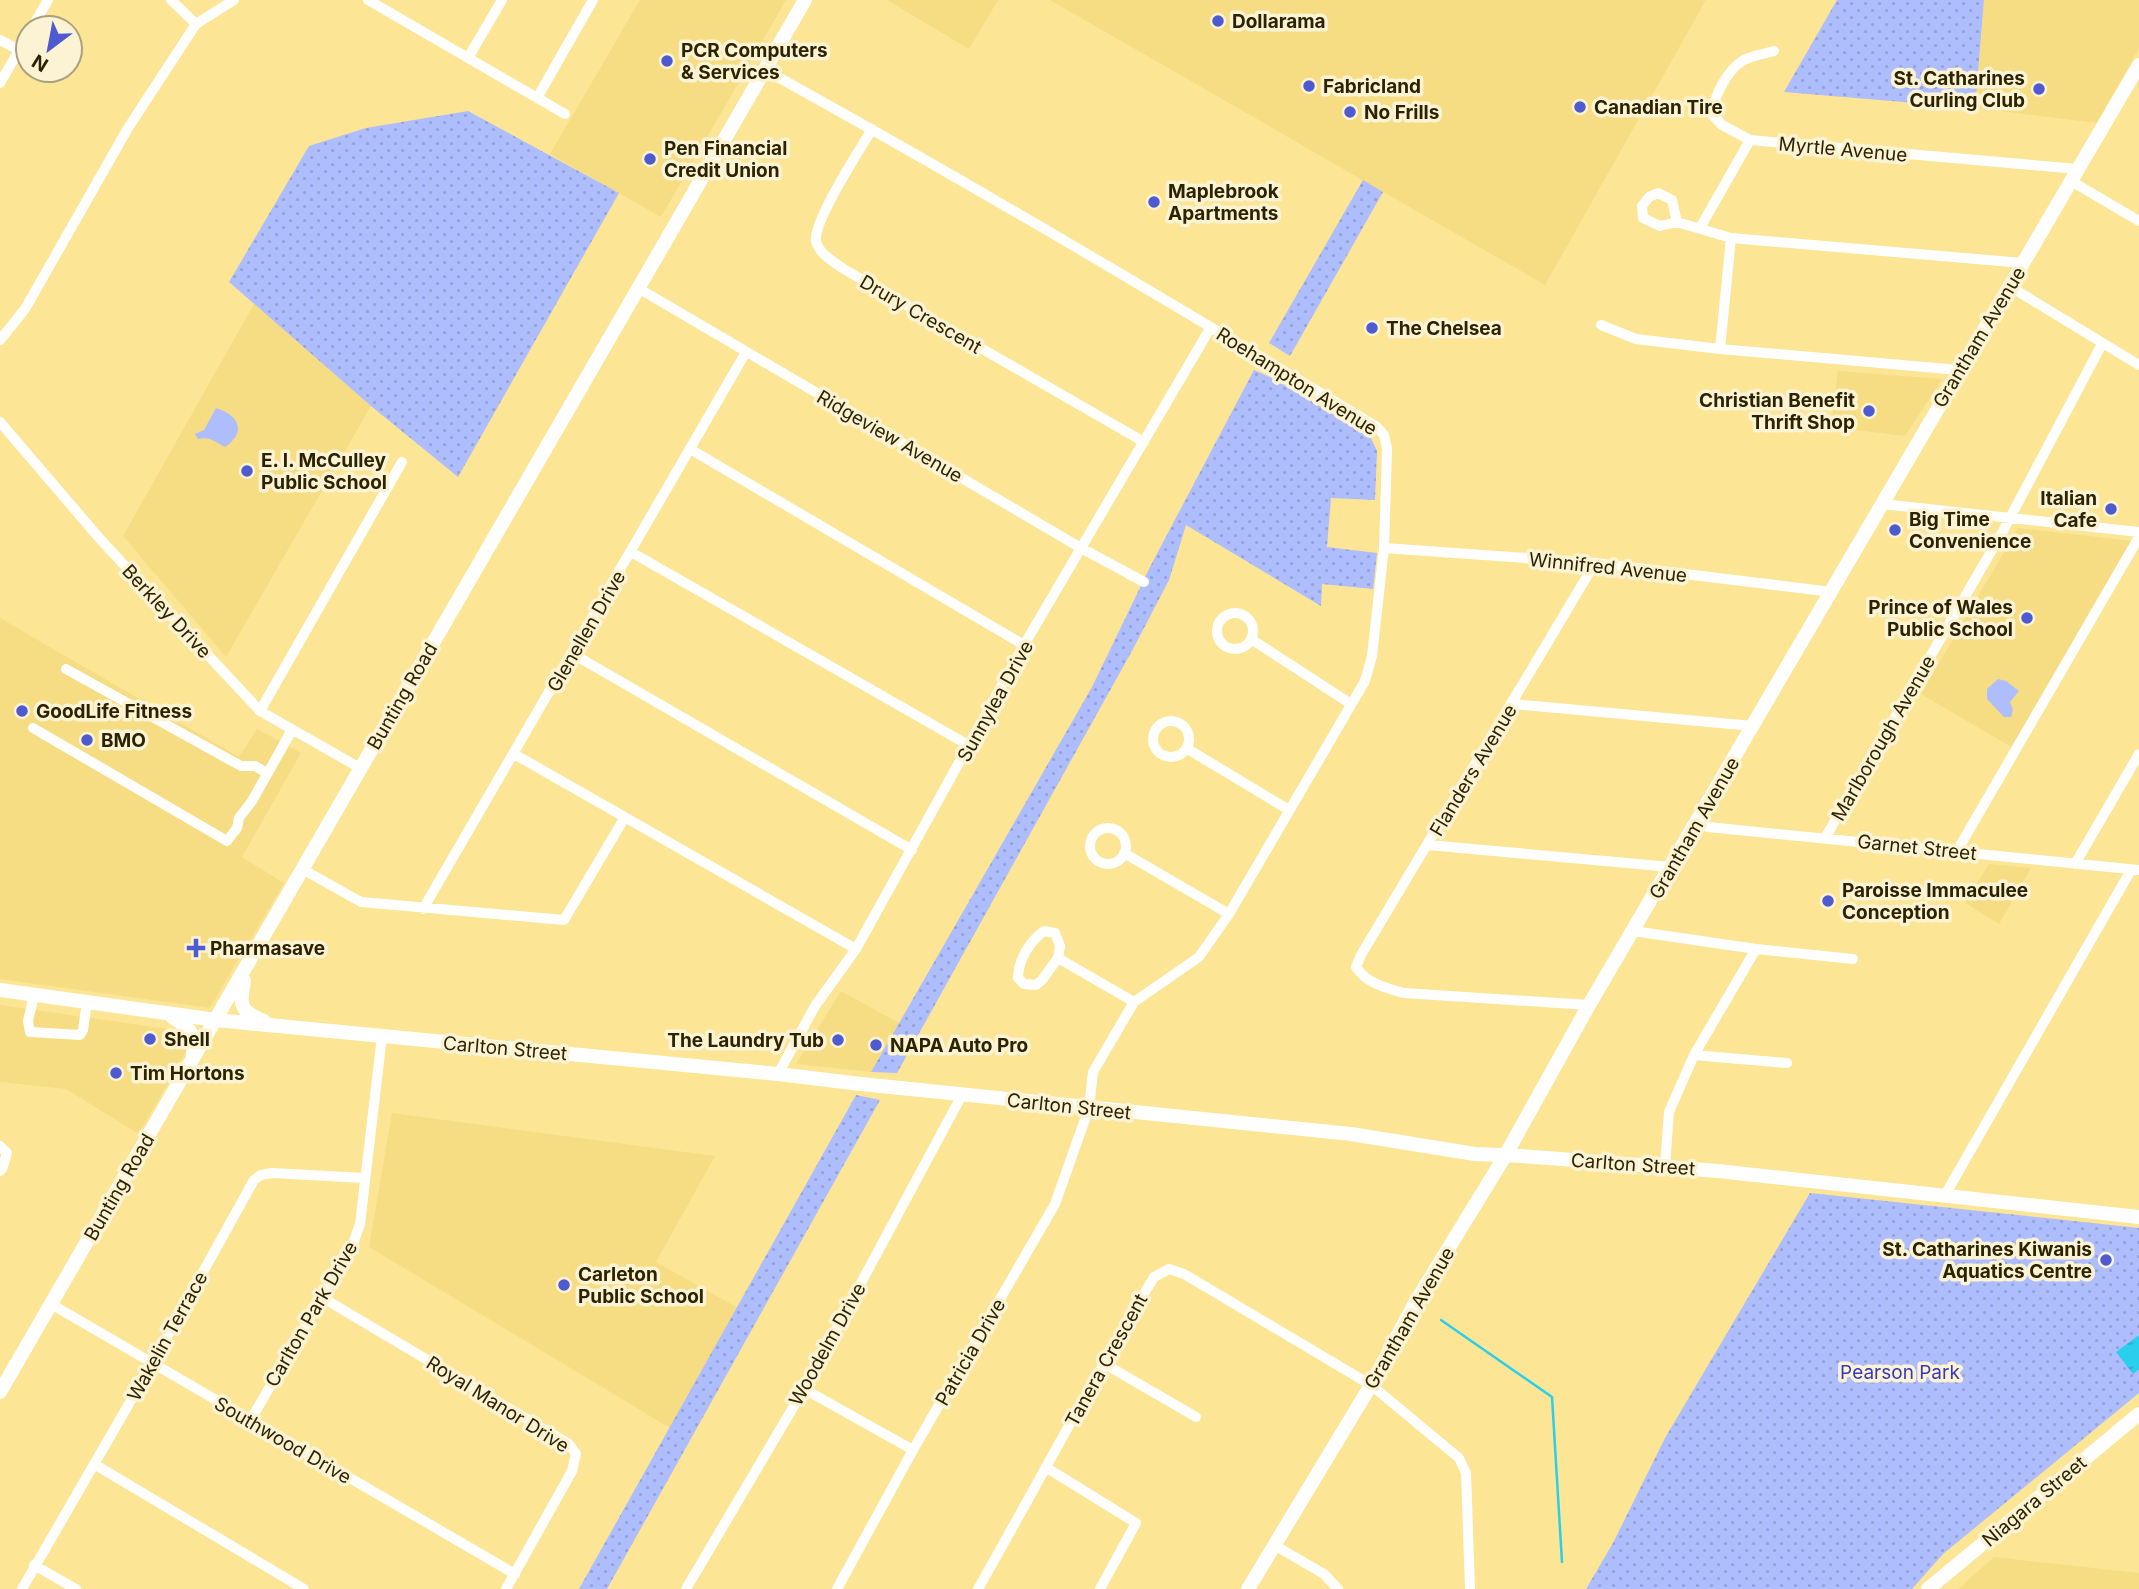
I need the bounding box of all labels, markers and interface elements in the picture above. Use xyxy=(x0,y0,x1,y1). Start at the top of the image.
place label: Dollarama xyxy=(1232,10,1326,33)
marker: Dollarama xyxy=(1210,13,1226,29)
north arrow xyxy=(14,14,84,84)
place label: PCR Computers & Services xyxy=(681,39,828,84)
text: N xyxy=(28,49,52,77)
marker: PCR Computers & Services xyxy=(659,53,675,69)
place label: St. Catharines Curling Club xyxy=(1894,67,2025,112)
place label: Fabricland xyxy=(1323,75,1421,98)
marker: Fabricland xyxy=(1301,78,1317,94)
marker: St. Catharines Curling Club xyxy=(2031,81,2047,97)
place label: Canadian Tire xyxy=(1594,96,1723,119)
marker: Canadian Tire xyxy=(1572,99,1588,115)
place label: No Frills xyxy=(1364,101,1439,124)
marker: No Frills xyxy=(1342,104,1358,120)
street label: Myrtle Avenue xyxy=(1778,132,1908,167)
place label: Pen Financial Credit Union xyxy=(664,137,787,182)
marker: Pen Financial Credit Union xyxy=(642,151,658,167)
place label: Maplebrook Apartments xyxy=(1168,180,1279,225)
marker: Maplebrook Apartments xyxy=(1146,194,1162,210)
street label: Grantham Avenue xyxy=(1928,263,2031,412)
street label: Drury Crescent xyxy=(856,270,986,359)
place label: The Chelsea xyxy=(1386,317,1502,340)
marker: The Chelsea xyxy=(1364,320,1380,336)
street label: Roehampton Avenue xyxy=(1212,323,1381,440)
street label: Ridgeview Avenue xyxy=(813,385,967,488)
place label: Christian Benefit Thrift Shop xyxy=(1699,389,1855,434)
marker: Christian Benefit Thrift Shop xyxy=(1861,403,1877,419)
place label: E. I. McCulley Public School xyxy=(261,449,387,494)
marker: E. I. McCulley Public School xyxy=(239,463,255,479)
place label: Italian Cafe xyxy=(2040,487,2097,532)
marker: Italian Cafe xyxy=(2103,501,2119,517)
place label: Big Time Convenience xyxy=(1909,508,2031,553)
marker: Big Time Convenience xyxy=(1887,522,1903,538)
street label: Winnifred Avenue xyxy=(1528,548,1688,587)
street label: Berkley Drive xyxy=(117,560,216,663)
street label: Glenellen Drive xyxy=(542,567,630,696)
place label: Prince of Wales Public School xyxy=(1868,596,2013,641)
marker: Prince of Wales Public School xyxy=(2019,610,2035,626)
street label: Sunnylea Drive xyxy=(953,636,1038,766)
street label: Bunting Road xyxy=(363,639,442,754)
street label: Marlborough Avenue xyxy=(1827,651,1940,825)
place label: GoodLife Fitness xyxy=(36,700,192,723)
street label: Flanders Avenue xyxy=(1425,700,1522,840)
marker: GoodLife Fitness xyxy=(14,703,30,719)
place label: BMO xyxy=(101,729,146,752)
marker: BMO xyxy=(79,732,95,748)
street label: Grantham Avenue xyxy=(1644,753,1744,903)
street label: Garnet Street xyxy=(1856,830,1978,865)
place label: Paroisse Immaculee Conception xyxy=(1842,879,2028,924)
marker: Paroisse Immaculee Conception xyxy=(1820,893,1836,909)
place label: Pharmasave xyxy=(210,937,325,960)
marker: Pharmasave xyxy=(188,940,204,956)
place label: Shell xyxy=(164,1028,210,1051)
place label: The Laundry Tub xyxy=(667,1029,824,1052)
marker: Shell xyxy=(142,1031,158,1047)
street label: Carlton Street xyxy=(442,1032,568,1065)
marker: The Laundry Tub xyxy=(830,1032,846,1048)
place label: NAPA Auto Pro xyxy=(890,1034,1028,1057)
marker: NAPA Auto Pro xyxy=(868,1037,884,1053)
place label: Tim Hortons xyxy=(130,1062,245,1085)
marker: Tim Hortons xyxy=(108,1065,124,1081)
street label: Carlton Street xyxy=(1006,1089,1132,1124)
street label: Bunting Road xyxy=(80,1130,159,1245)
street label: Carlton Street xyxy=(1570,1149,1696,1180)
street label: Carlton Park Drive xyxy=(260,1237,362,1391)
place label: St. Catharines Kiwanis Aquatics Centre xyxy=(1882,1238,2092,1283)
street label: Grantham Avenue xyxy=(1359,1243,1459,1393)
marker: St. Catharines Kiwanis Aquatics Centre xyxy=(2098,1252,2114,1268)
place label: Carleton Public School xyxy=(578,1263,704,1308)
street label: Wakelin Terrace xyxy=(122,1268,212,1405)
marker: Carleton Public School xyxy=(556,1277,572,1293)
street label: Woodelm Drive xyxy=(784,1279,871,1410)
street label: Tanera Crescent xyxy=(1060,1290,1152,1431)
street label: Patricia Drive xyxy=(931,1295,1010,1410)
street label: Royal Manor Drive xyxy=(422,1351,573,1458)
park label: Pearson Park xyxy=(1840,1361,1960,1384)
street label: Southwood Drive xyxy=(210,1392,355,1489)
street label: Niagara Street xyxy=(1978,1451,2091,1552)

